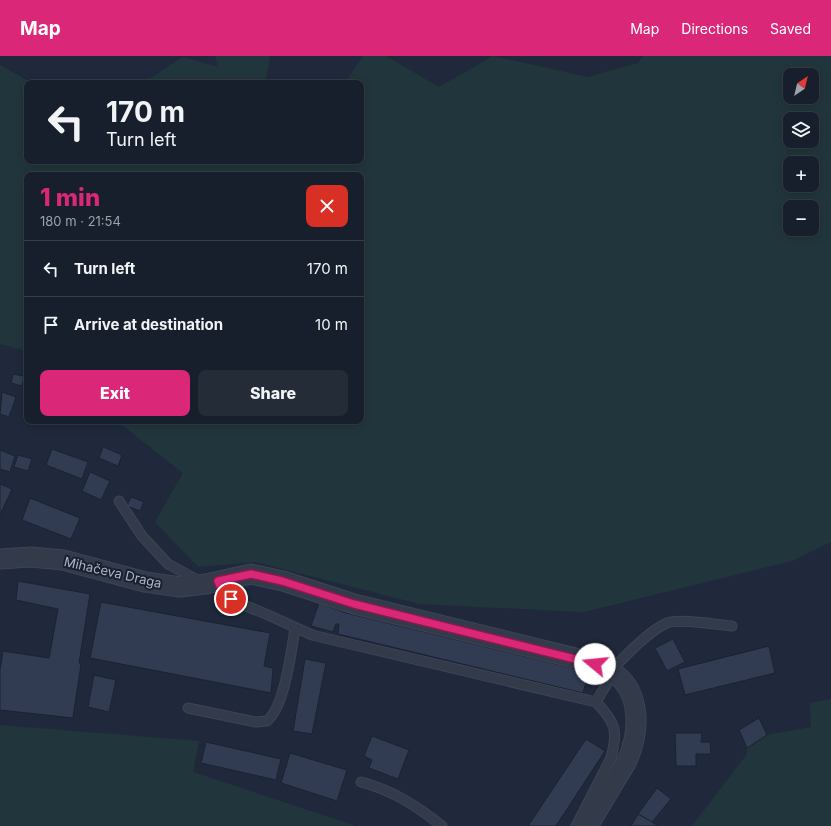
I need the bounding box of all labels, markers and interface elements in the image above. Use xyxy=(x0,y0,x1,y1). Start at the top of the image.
text: Map xyxy=(20,17,61,40)
text: Map xyxy=(630,20,659,37)
text: Directions xyxy=(681,20,748,37)
text: Saved xyxy=(770,20,811,37)
north arrow xyxy=(783,68,819,104)
map controls xyxy=(783,68,819,236)
text: 170 m xyxy=(106,95,185,129)
icon: left xyxy=(40,96,92,148)
button: layers xyxy=(783,112,819,148)
text: Turn left xyxy=(106,129,176,150)
button: + xyxy=(783,156,819,192)
text: 1 min xyxy=(40,183,100,212)
button: close xyxy=(306,185,348,227)
button: − xyxy=(783,200,819,236)
text: 180 m · 21:54 xyxy=(40,213,121,229)
icon: left xyxy=(40,258,62,280)
text: Turn left xyxy=(74,259,135,278)
text: 170 m xyxy=(307,259,348,278)
icon: arrive xyxy=(40,314,62,336)
text: Arrive at destination xyxy=(74,315,223,334)
text: 10 m xyxy=(315,315,348,334)
button: Exit xyxy=(40,370,190,416)
button: Share xyxy=(198,370,348,416)
street label: Mihačeva Draga xyxy=(63,553,163,591)
pin xyxy=(214,582,248,616)
icon: arrive xyxy=(220,588,242,610)
position arrow xyxy=(574,643,616,685)

